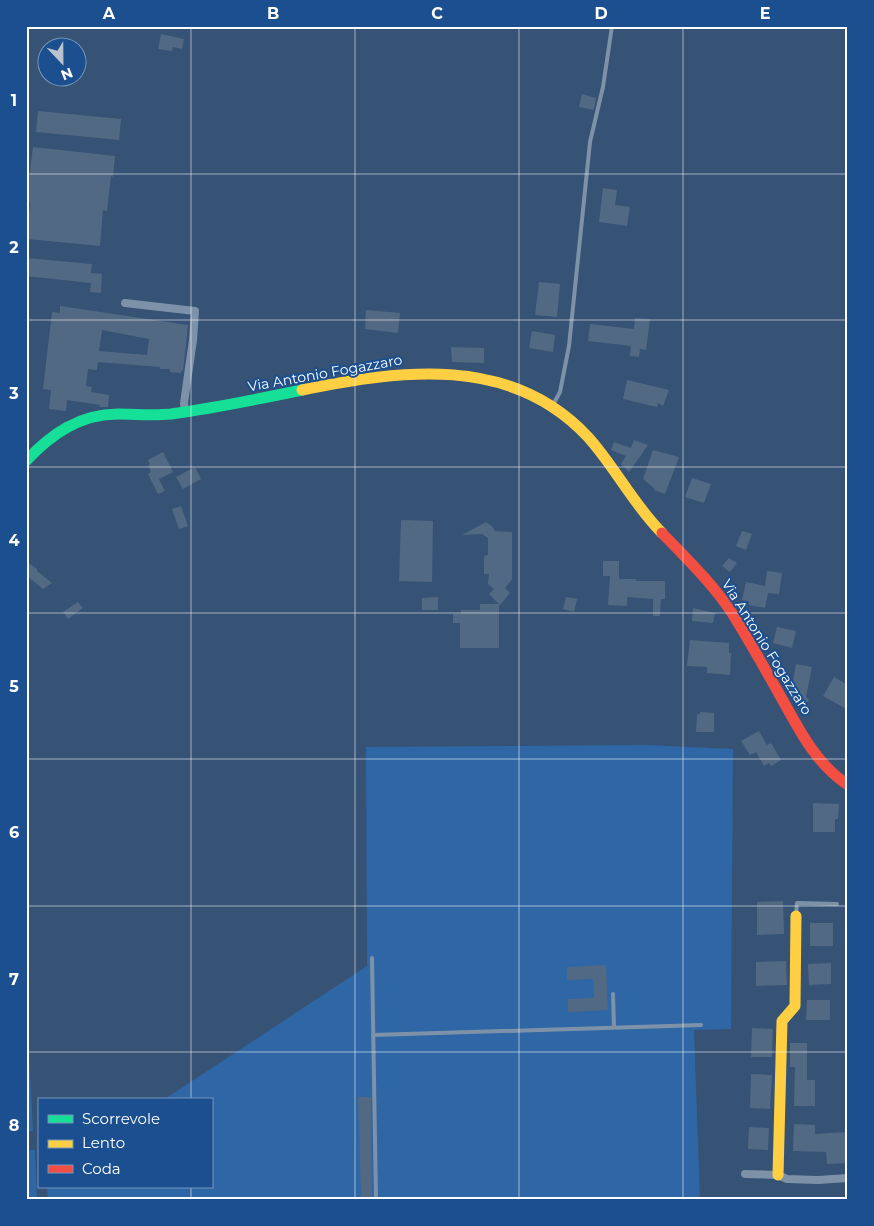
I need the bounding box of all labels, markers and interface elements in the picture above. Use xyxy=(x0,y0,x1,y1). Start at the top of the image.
text: A xyxy=(102,4,116,23)
text: B xyxy=(267,4,279,23)
text: C xyxy=(431,4,443,23)
text: D xyxy=(594,4,608,23)
text: E xyxy=(760,4,770,23)
north arrow xyxy=(38,38,88,88)
text: N xyxy=(58,64,75,85)
text: 1 xyxy=(11,91,17,110)
text: 2 xyxy=(9,238,19,257)
street label: Via Antonio Fogazzaro xyxy=(246,351,404,395)
text: 3 xyxy=(8,384,19,403)
text: 4 xyxy=(8,531,20,550)
street label: Via Antonio Fogazzaro xyxy=(718,576,816,718)
text: 5 xyxy=(9,677,19,696)
text: 6 xyxy=(9,823,19,842)
text: 7 xyxy=(9,970,19,989)
legend xyxy=(38,1098,212,1188)
text: Scorrevole xyxy=(82,1109,160,1128)
text: 8 xyxy=(9,1116,19,1135)
text: Lento xyxy=(82,1133,125,1152)
text: Coda xyxy=(82,1159,121,1178)

